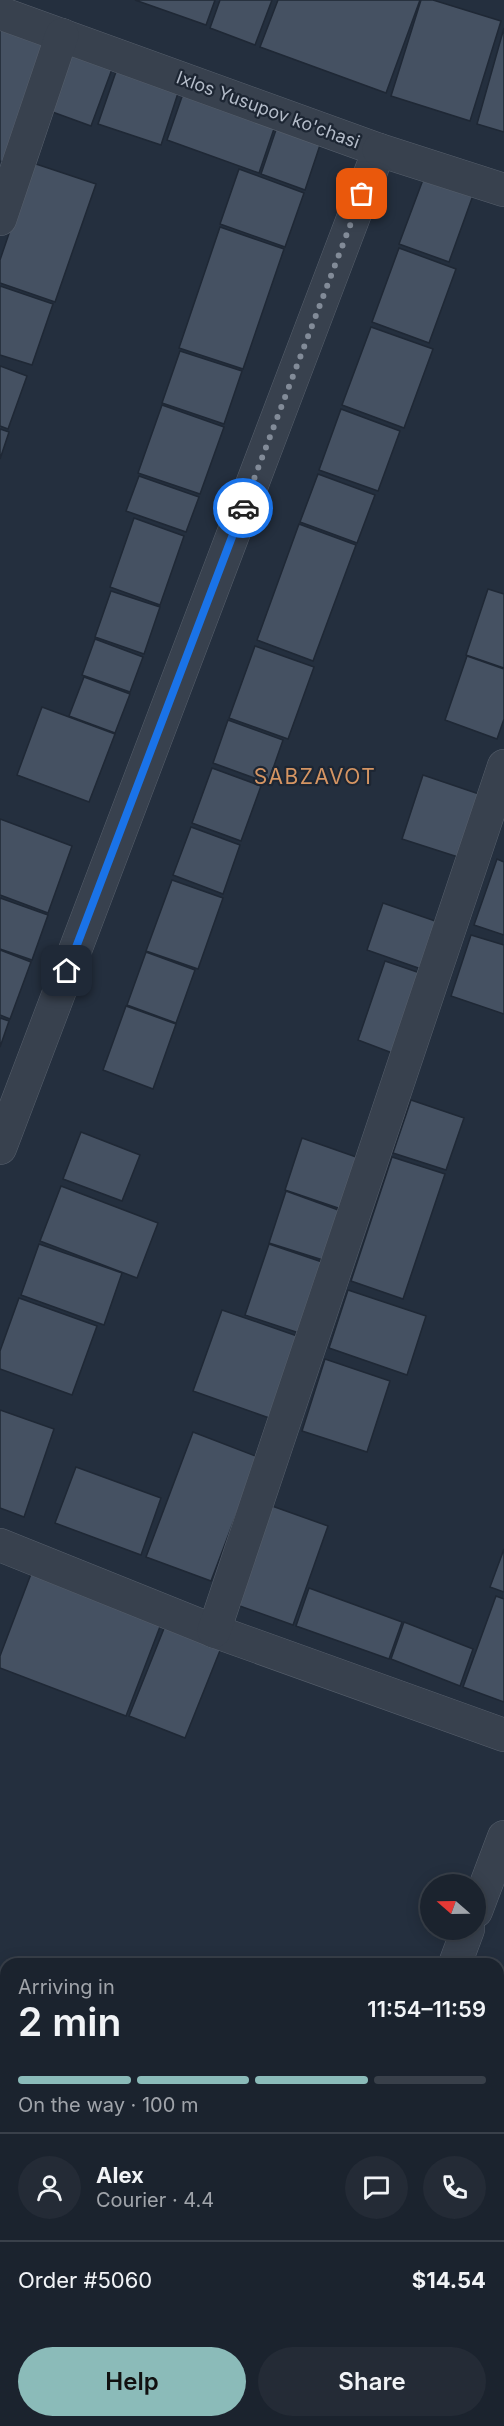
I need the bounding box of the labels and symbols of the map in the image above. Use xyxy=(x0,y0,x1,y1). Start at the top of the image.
street label: Ixlos Yusupov ko'chasi xyxy=(174,67,363,152)
pin xyxy=(336,168,387,219)
courier xyxy=(213,478,273,538)
district label: SABZAVOT xyxy=(254,764,376,789)
pin xyxy=(41,945,92,996)
north arrow xyxy=(420,1874,486,1940)

